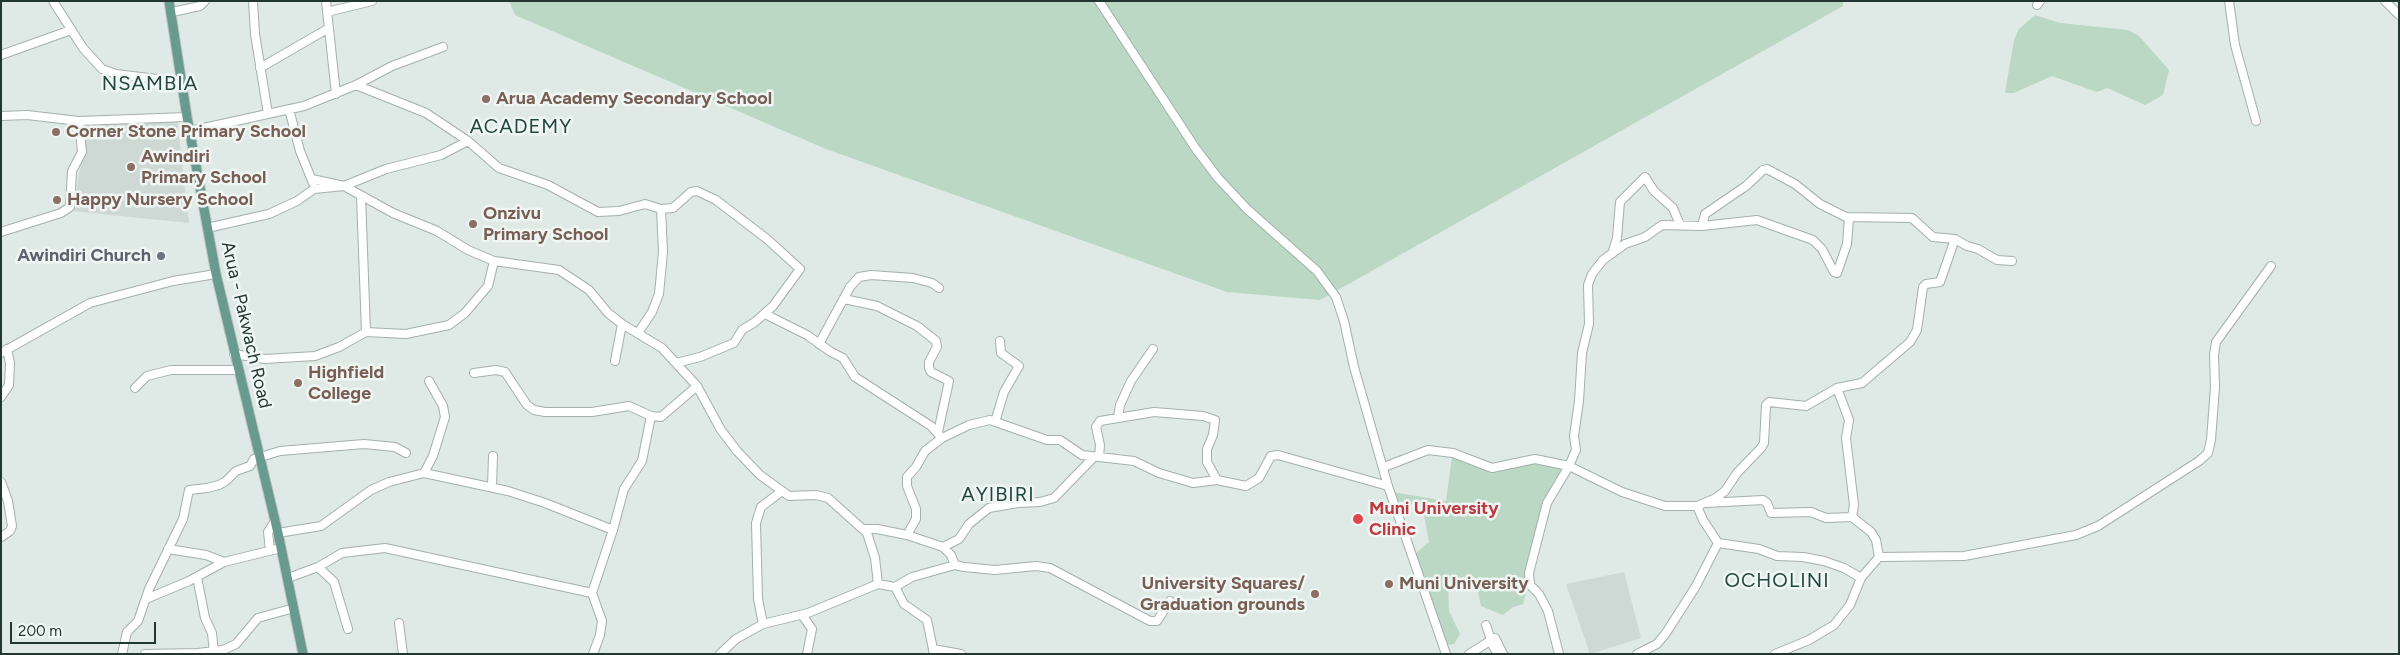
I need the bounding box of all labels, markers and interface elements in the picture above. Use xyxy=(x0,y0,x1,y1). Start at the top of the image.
district label: NSAMBIA xyxy=(101,72,199,96)
place label: Arua Academy Secondary School xyxy=(496,88,772,110)
marker: Arua Academy Secondary School xyxy=(480,93,492,105)
district label: ACADEMY xyxy=(469,115,573,139)
place label: Corner Stone Primary School xyxy=(66,121,306,143)
marker: Corner Stone Primary School xyxy=(50,126,62,138)
place label: Awindiri Primary School xyxy=(141,146,266,188)
marker: Awindiri Primary School xyxy=(125,161,137,173)
place label: Happy Nursery School xyxy=(67,189,253,211)
marker: Happy Nursery School xyxy=(51,194,63,206)
place label: Onzivu Primary School xyxy=(483,203,608,245)
marker: Onzivu Primary School xyxy=(467,218,479,230)
street label: Arua - Pakwach Road xyxy=(216,239,276,411)
place label: Awindiri Church xyxy=(17,245,151,267)
marker: Awindiri Church xyxy=(155,250,167,262)
place label: Highfield College xyxy=(308,362,384,404)
marker: Highfield College xyxy=(292,377,304,389)
district label: AYIBIRI xyxy=(960,483,1036,507)
place label: Muni University Clinic xyxy=(1369,498,1499,540)
marker: Muni University Clinic xyxy=(1351,512,1365,526)
district label: OCHOLINI xyxy=(1723,569,1831,593)
place label: University Squares/ Graduation grounds xyxy=(1140,573,1305,616)
place label: Muni University xyxy=(1399,573,1529,595)
marker: Muni University xyxy=(1383,578,1395,590)
marker: University Squares/ Graduation grounds xyxy=(1309,588,1321,600)
scale bar xyxy=(12,612,159,644)
text: 200 m xyxy=(18,622,62,640)

